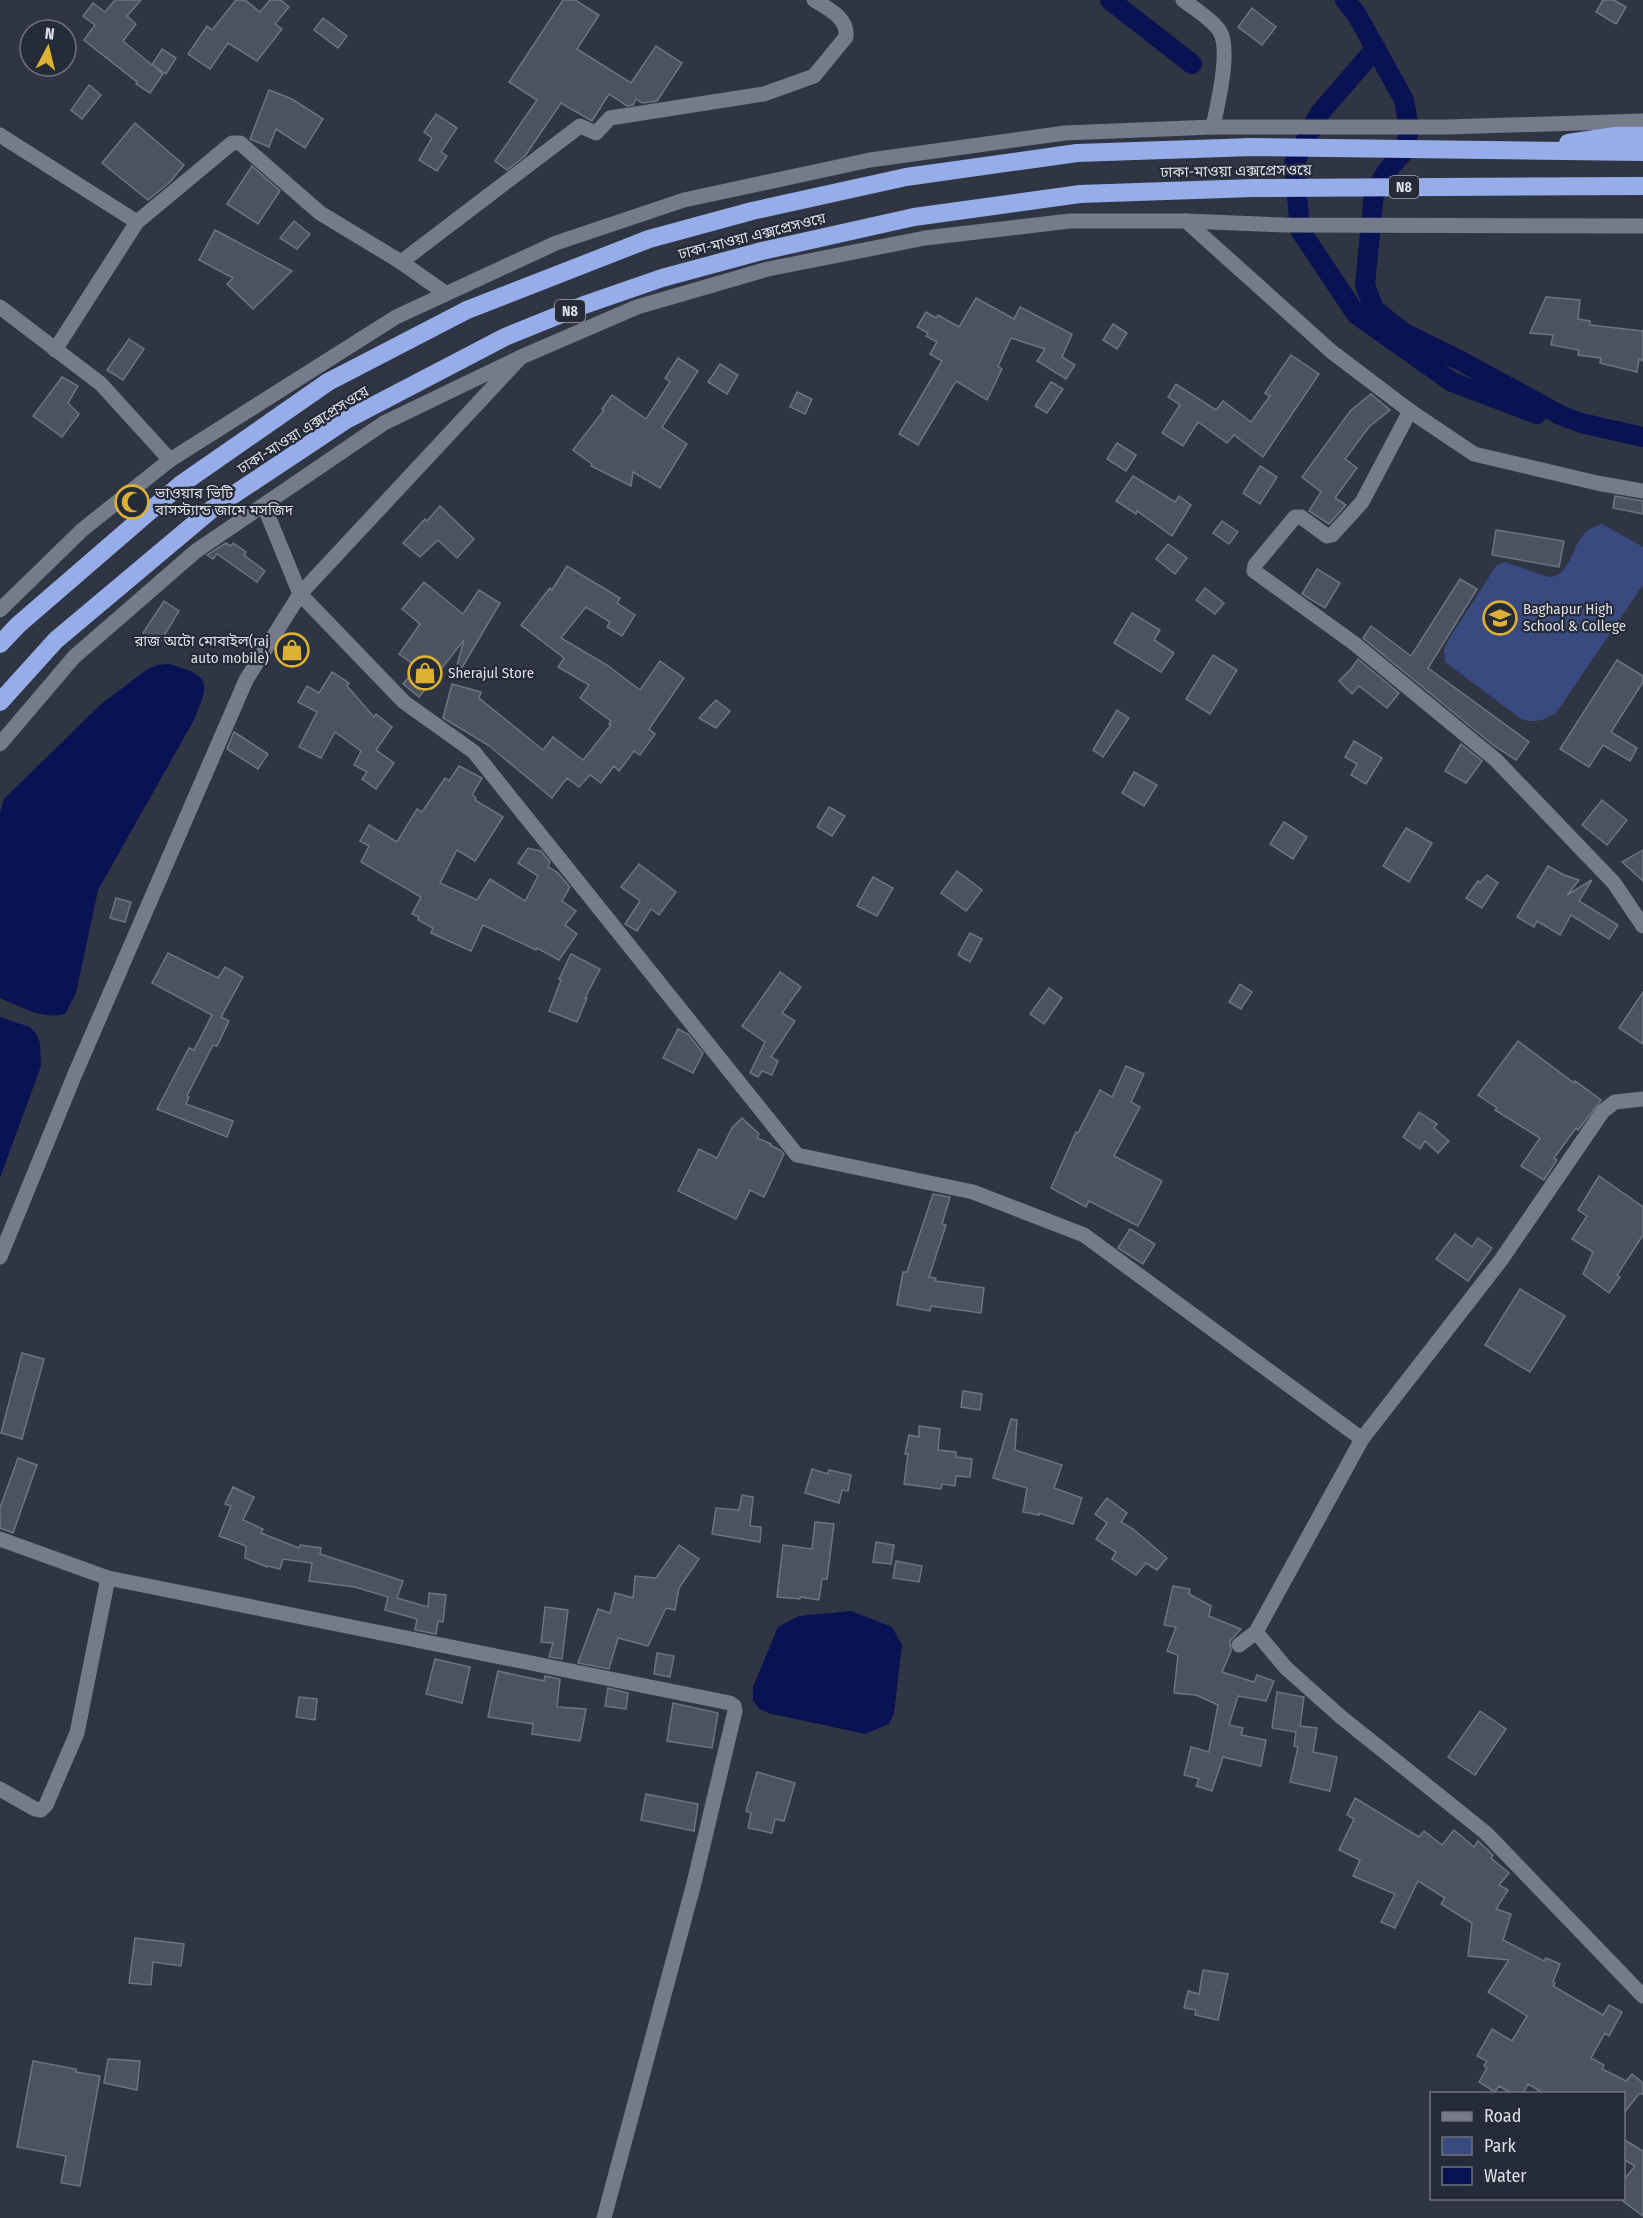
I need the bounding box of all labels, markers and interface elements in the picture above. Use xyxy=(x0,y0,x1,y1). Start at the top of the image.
north arrow xyxy=(18,18,78,78)
text: N xyxy=(44,24,56,44)
street label: ঢাকা-মাওয়া এক্সপ্রেসওয়ে xyxy=(1159,161,1312,181)
road number: N8 xyxy=(1389,176,1419,198)
street label: ঢাকা-মাওয়া এক্সপ্রেসওয়ে xyxy=(675,209,828,263)
road number: N8 xyxy=(555,300,585,322)
street label: ঢাকা-মাওয়া এক্সপ্রেসওয়ে xyxy=(233,382,372,478)
mosque icon: ভাওয়ার ভিটি বাসস্ট্যান্ড জামে মসজিদ xyxy=(114,484,150,520)
place label: ভাওয়ার ভিটি বাসস্ট্যান্ড জামে মসজিদ xyxy=(154,484,294,519)
school or university icon: Baghapur High School & College xyxy=(1482,600,1518,636)
place label: Baghapur High School & College xyxy=(1523,600,1626,635)
place label: রাজ অটো মোবাইল(raj auto mobile) xyxy=(133,632,269,667)
shop icon: রাজ অটো মোবাইল(raj auto mobile) xyxy=(274,632,310,668)
shop icon: Sherajul Store xyxy=(407,655,443,691)
place label: Sherajul Store xyxy=(448,664,534,682)
legend xyxy=(1430,2092,1625,2200)
text: Road xyxy=(1484,2105,1521,2127)
text: Park xyxy=(1484,2135,1517,2157)
text: Water xyxy=(1484,2165,1527,2187)

